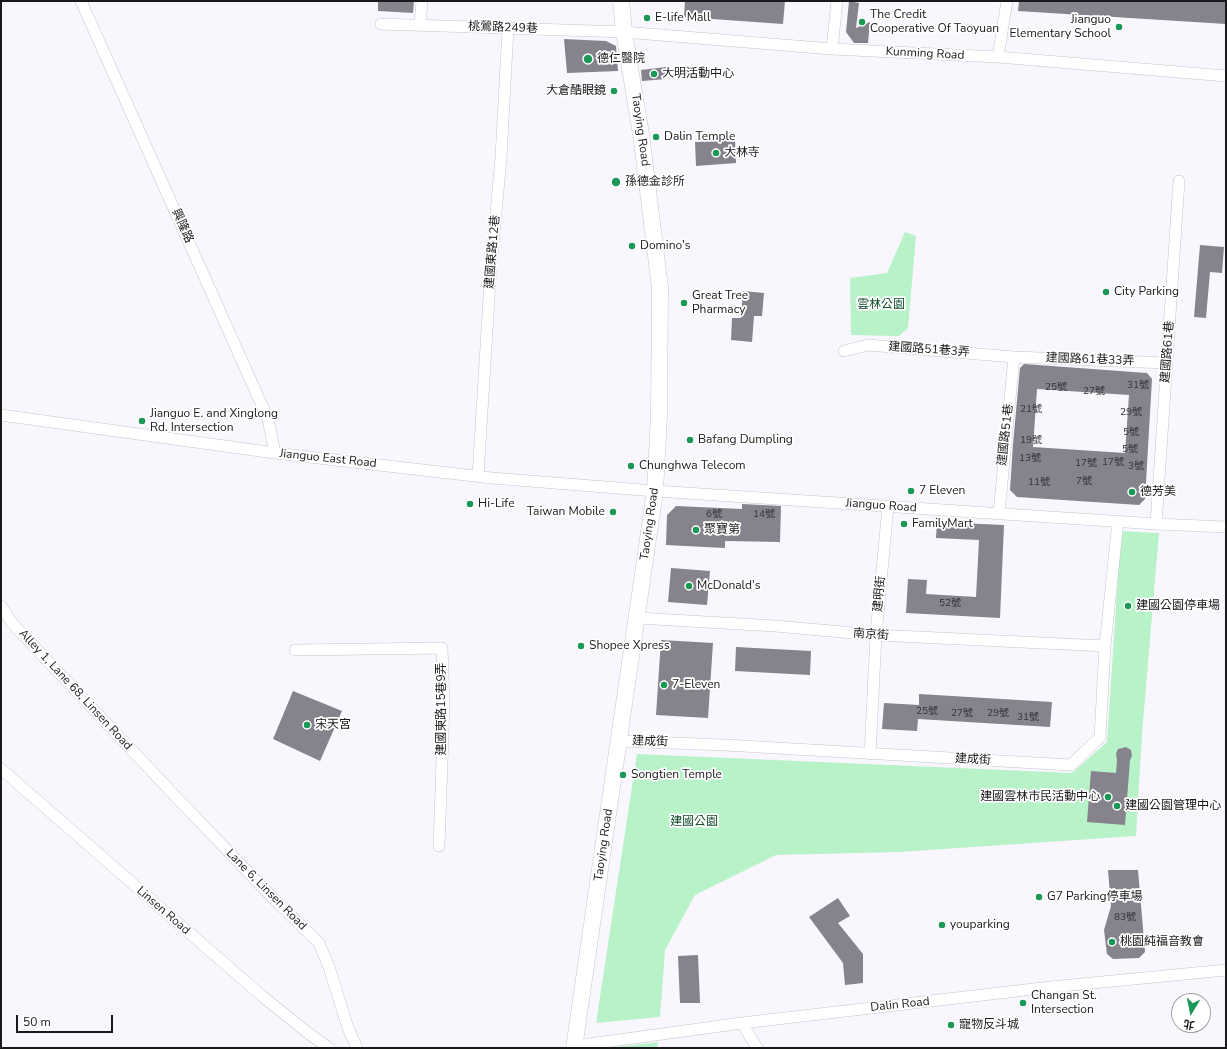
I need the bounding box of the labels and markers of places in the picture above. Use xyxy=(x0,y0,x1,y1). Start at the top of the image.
place label: The Credit Cooperative Of Taoyuan xyxy=(870,8,999,36)
place label: E-life Mall xyxy=(655,11,710,25)
marker: E-life Mall xyxy=(642,13,652,23)
place label: Jianguo Elementary School xyxy=(1010,13,1111,41)
marker: The Credit Cooperative Of Taoyuan xyxy=(857,17,867,27)
marker: Jianguo Elementary School xyxy=(1114,22,1124,32)
place label: 德仁醫院 xyxy=(597,52,645,66)
marker: 德仁醫院 xyxy=(582,53,594,65)
place label: 大明活動中心 xyxy=(662,67,734,81)
marker: 大明活動中心 xyxy=(649,69,659,79)
place label: 大倉酷眼鏡 xyxy=(546,84,606,98)
marker: 大倉酷眼鏡 xyxy=(609,86,619,96)
place label: Dalin Temple xyxy=(664,130,735,144)
marker: Dalin Temple xyxy=(651,132,661,142)
place label: 大林寺 xyxy=(724,146,760,160)
marker: 大林寺 xyxy=(711,148,721,158)
place label: 孫德金診所 xyxy=(625,175,685,189)
marker: 孫德金診所 xyxy=(610,176,622,188)
place label: Domino's xyxy=(640,239,691,253)
marker: Domino's xyxy=(627,241,637,251)
place label: City Parking xyxy=(1114,285,1179,299)
marker: City Parking xyxy=(1101,287,1111,297)
place label: Great Tree Pharmacy xyxy=(692,289,748,317)
marker: Great Tree Pharmacy xyxy=(679,298,689,308)
place label: Jianguo E. and Xinglong Rd. Intersection xyxy=(150,407,278,435)
marker: Jianguo E. and Xinglong Rd. Intersection xyxy=(137,416,147,426)
place label: Bafang Dumpling xyxy=(698,433,793,447)
marker: Bafang Dumpling xyxy=(685,435,695,445)
place label: Chunghwa Telecom xyxy=(639,459,746,473)
marker: Chunghwa Telecom xyxy=(626,461,636,471)
place label: 7 Eleven xyxy=(919,484,965,498)
place label: 德芳美 xyxy=(1140,485,1176,499)
marker: 7 Eleven xyxy=(906,486,916,496)
marker: 德芳美 xyxy=(1127,487,1137,497)
place label: Hi-Life xyxy=(478,497,515,511)
marker: Hi-Life xyxy=(465,499,475,509)
place label: Taiwan Mobile xyxy=(527,505,605,519)
marker: Taiwan Mobile xyxy=(608,507,618,517)
place label: FamilyMart xyxy=(912,517,973,531)
marker: FamilyMart xyxy=(899,519,909,529)
place label: 聚寶第 xyxy=(704,523,740,537)
marker: 聚寶第 xyxy=(691,525,701,535)
place label: McDonald's xyxy=(697,579,760,593)
marker: McDonald's xyxy=(684,581,694,591)
place label: 建國公園停車場 xyxy=(1136,599,1220,613)
marker: 建國公園停車場 xyxy=(1123,601,1133,611)
place label: Shopee Xpress xyxy=(589,639,670,653)
marker: Shopee Xpress xyxy=(576,641,586,651)
place label: 7-Eleven xyxy=(672,678,720,692)
marker: 7-Eleven xyxy=(659,680,669,690)
place label: 宋天宮 xyxy=(315,718,351,732)
marker: 宋天宮 xyxy=(302,720,312,730)
place label: Songtien Temple xyxy=(631,768,722,782)
marker: Songtien Temple xyxy=(618,770,628,780)
place label: 建國雲林市民活動中心 xyxy=(980,790,1100,804)
marker: 建國雲林市民活動中心 xyxy=(1103,792,1113,802)
place label: 建國公園管理中心 xyxy=(1125,799,1221,813)
marker: 建國公園管理中心 xyxy=(1112,801,1122,811)
place label: G7 Parking停車場 xyxy=(1047,890,1143,904)
marker: G7 Parking停車場 xyxy=(1034,892,1044,902)
place label: youparking xyxy=(950,918,1010,932)
marker: youparking xyxy=(937,920,947,930)
place label: 桃園純福音教會 xyxy=(1120,935,1204,949)
marker: 桃園純福音教會 xyxy=(1107,937,1117,947)
place label: Changan St. Intersection xyxy=(1031,989,1097,1017)
marker: Changan St. Intersection xyxy=(1018,998,1028,1008)
place label: 寵物反斗城 xyxy=(959,1018,1019,1032)
marker: 寵物反斗城 xyxy=(946,1020,956,1030)

